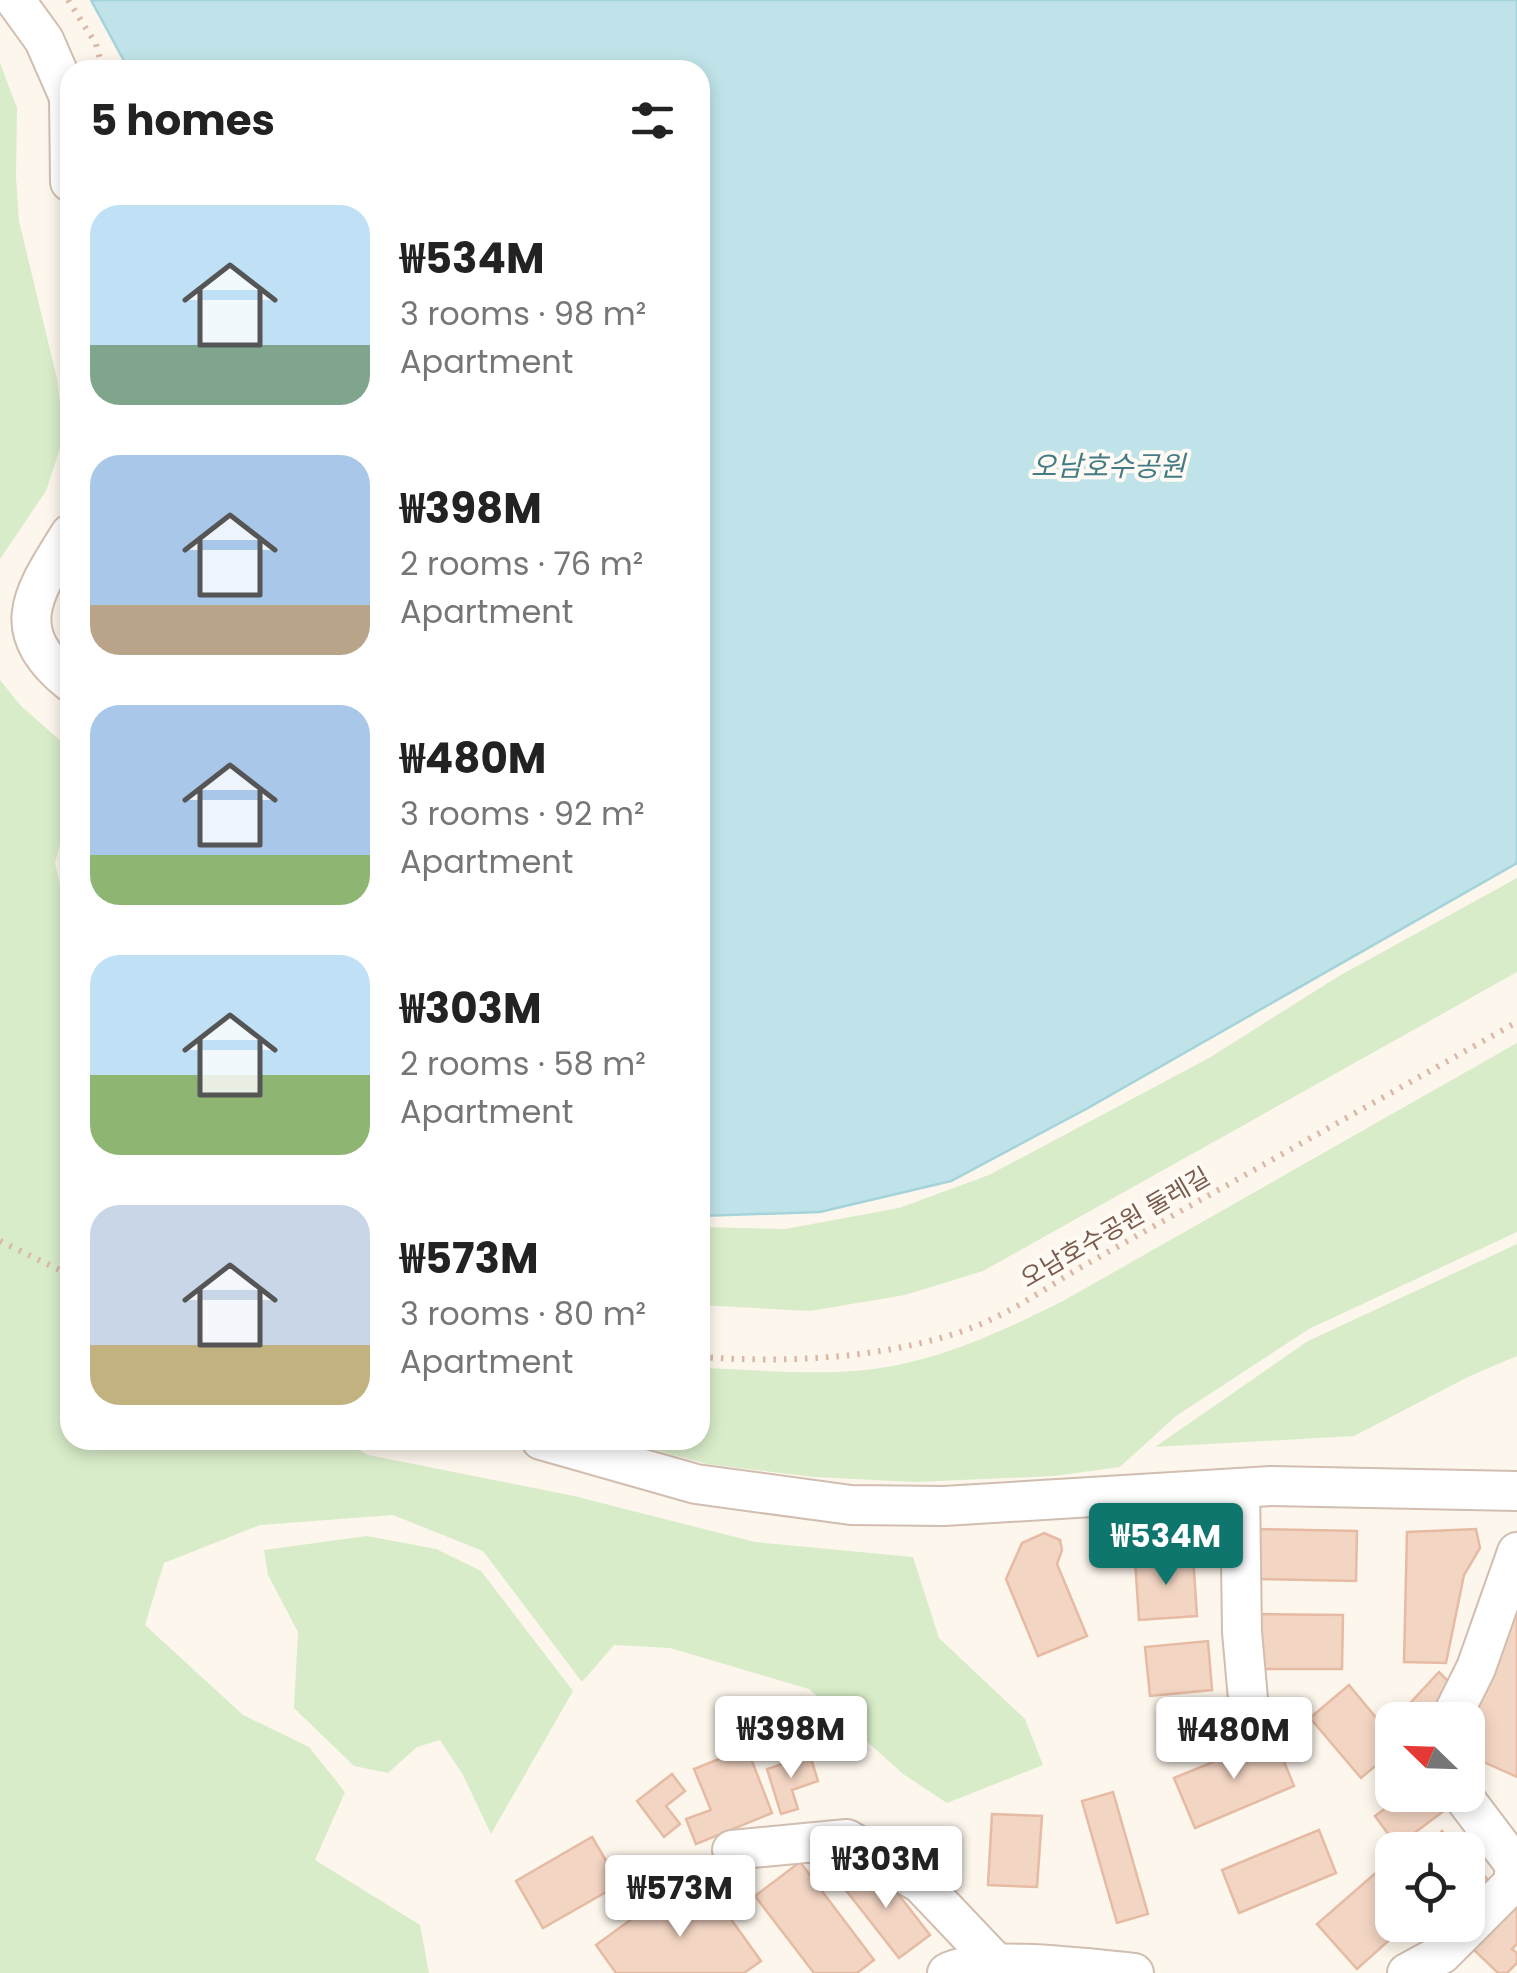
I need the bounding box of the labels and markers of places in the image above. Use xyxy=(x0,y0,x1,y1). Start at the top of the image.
pin: ₩534M xyxy=(1096,1503,1236,1588)
pin: ₩398M xyxy=(721,1696,861,1781)
pin: ₩480M xyxy=(1164,1697,1304,1782)
pin: ₩303M xyxy=(816,1826,956,1911)
pin: ₩573M xyxy=(610,1855,750,1940)

